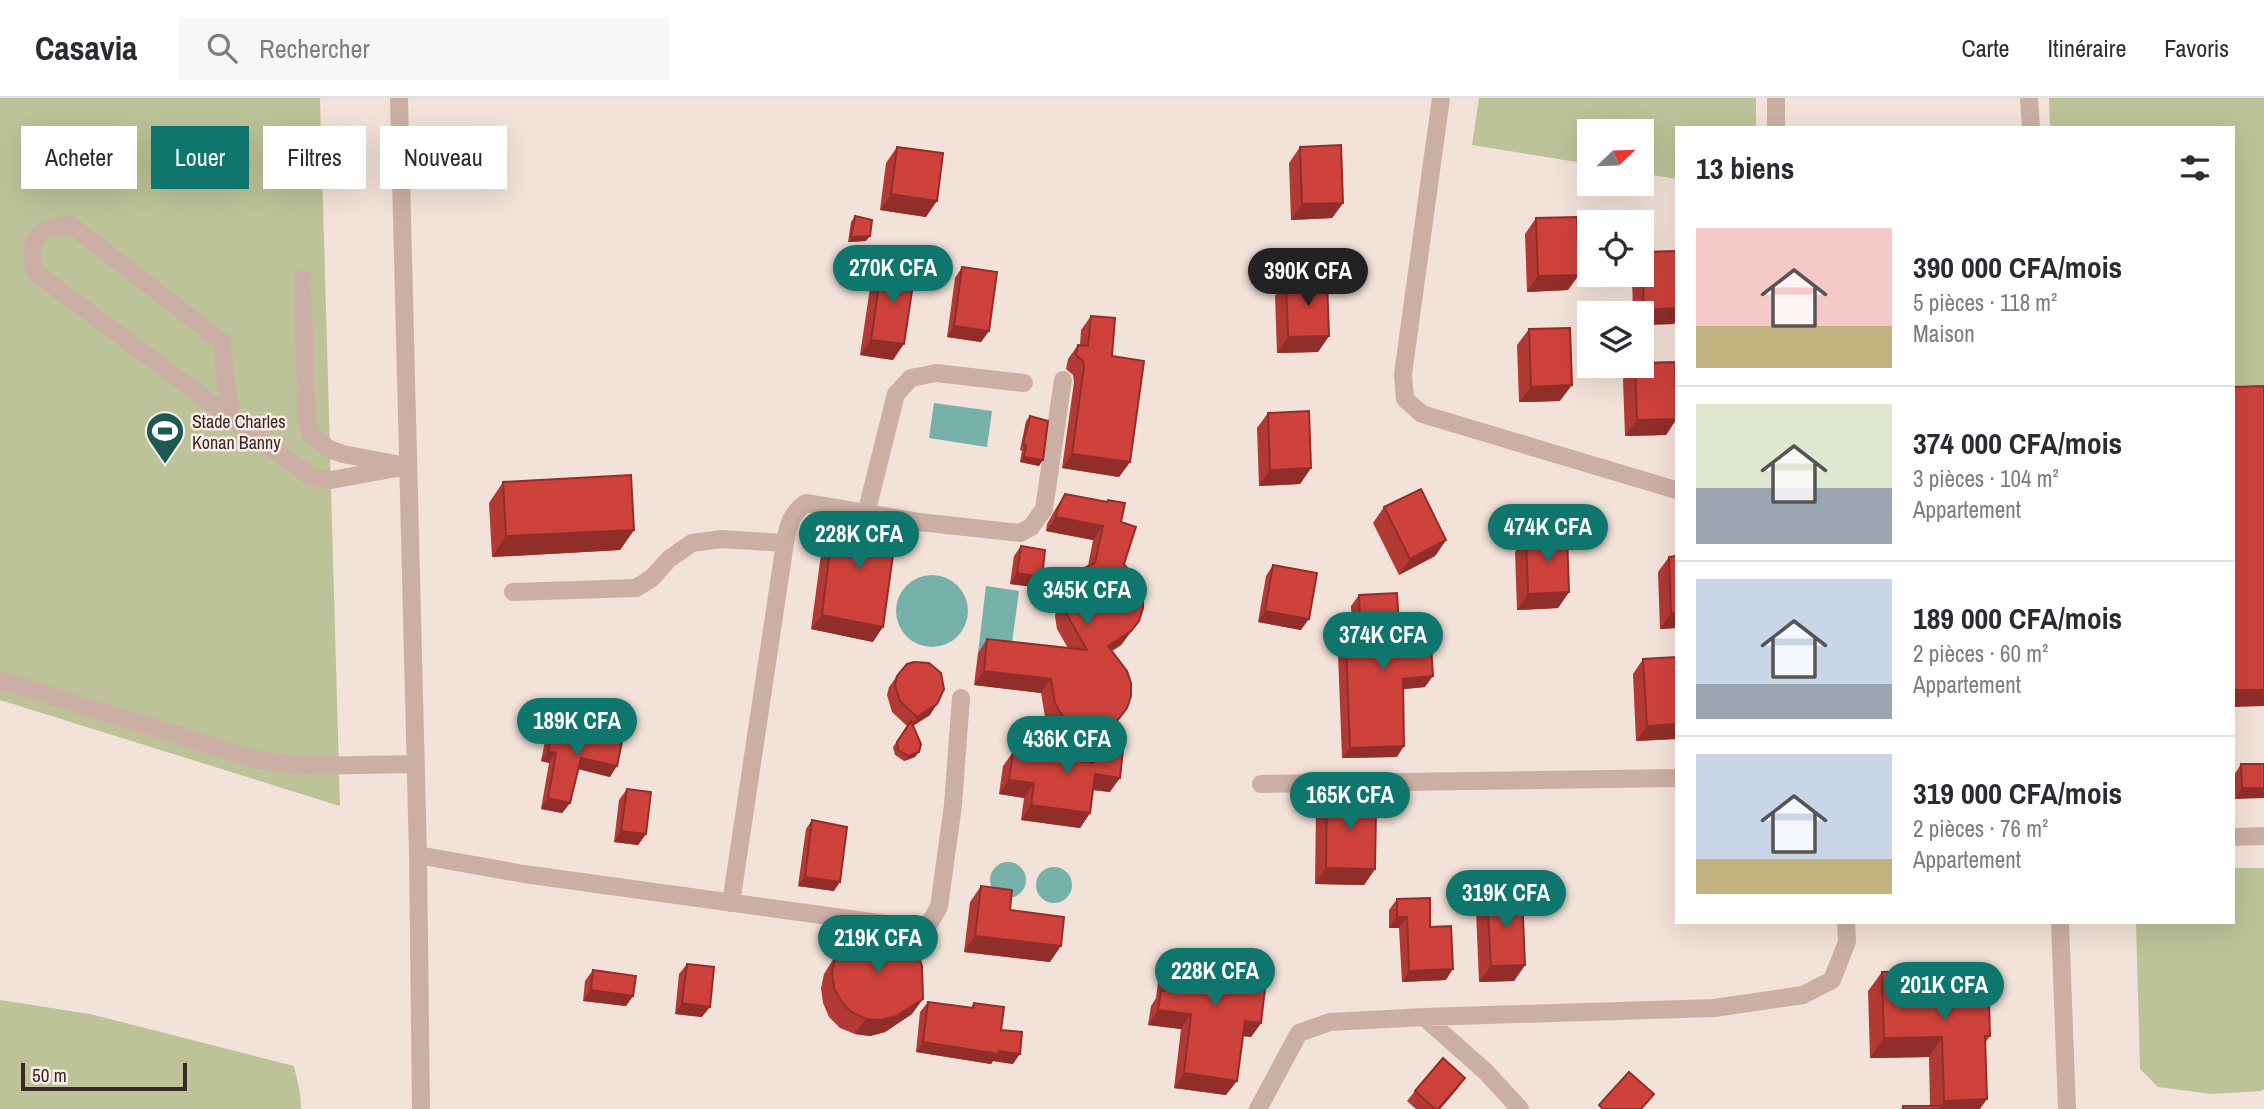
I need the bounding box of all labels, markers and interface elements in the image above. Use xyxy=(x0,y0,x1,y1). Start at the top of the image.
search box xyxy=(179,17,669,80)
text: Casavia xyxy=(35,26,137,70)
icon: search xyxy=(203,29,241,67)
text: Rechercher xyxy=(259,31,370,66)
text: Carte xyxy=(1961,32,2010,64)
text: Itinéraire xyxy=(2048,32,2126,64)
text: Favoris xyxy=(2164,32,2229,64)
north arrow xyxy=(1577,119,1654,196)
map controls xyxy=(1577,119,1654,378)
chip: Acheter xyxy=(21,126,137,189)
chip: Louer xyxy=(151,126,249,189)
chip: Filtres xyxy=(263,126,366,189)
chip: Nouveau xyxy=(380,126,507,189)
text: 13 biens xyxy=(1696,148,1794,188)
icon: filters xyxy=(2176,149,2214,187)
button: locate xyxy=(1577,210,1654,287)
pin: 270K CFA xyxy=(821,246,965,305)
text: 390 000 CFA/mois xyxy=(1913,247,2122,287)
pin: 390K CFA xyxy=(1236,248,1380,308)
text: 270K CFA xyxy=(849,252,937,283)
text: 390K CFA xyxy=(1264,255,1352,286)
icon: home xyxy=(1752,256,1836,340)
text: 5 pièces · 118 m² xyxy=(1913,287,2057,318)
button: layers xyxy=(1577,301,1654,378)
text: Maison xyxy=(1913,318,1975,349)
place label: Stade Charles Konan Banny xyxy=(192,409,286,455)
sports icon: Stade Charles Konan Banny xyxy=(144,410,186,465)
text: 374 000 CFA/mois xyxy=(1913,423,2122,463)
icon: home xyxy=(1752,432,1836,516)
text: 3 pièces · 104 m² xyxy=(1913,463,2059,494)
text: Appartement xyxy=(1913,494,2021,525)
pin: 474K CFA xyxy=(1476,504,1620,564)
text: 474K CFA xyxy=(1504,511,1592,542)
pin: 228K CFA xyxy=(787,512,931,571)
text: 228K CFA xyxy=(815,518,903,549)
pin: 345K CFA xyxy=(1015,568,1159,627)
text: 345K CFA xyxy=(1043,574,1131,605)
text: 189 000 CFA/mois xyxy=(1913,598,2122,638)
icon: home xyxy=(1752,607,1836,691)
pin: 374K CFA xyxy=(1311,612,1455,672)
text: 374K CFA xyxy=(1339,619,1427,650)
text: 2 pièces · 60 m² xyxy=(1913,638,2048,669)
text: Appartement xyxy=(1913,669,2021,700)
pin: 189K CFA xyxy=(505,698,649,758)
text: 189K CFA xyxy=(533,705,621,736)
pin: 436K CFA xyxy=(995,716,1139,776)
text: 436K CFA xyxy=(1023,723,1111,754)
pin: 165K CFA xyxy=(1278,772,1422,832)
text: 319 000 CFA/mois xyxy=(1913,773,2122,813)
text: 165K CFA xyxy=(1306,779,1394,810)
icon: home xyxy=(1752,782,1836,866)
text: 2 pièces · 76 m² xyxy=(1913,813,2048,844)
text: Appartement xyxy=(1913,844,2021,875)
pin: 319K CFA xyxy=(1434,870,1578,930)
text: 319K CFA xyxy=(1462,877,1550,908)
pin: 219K CFA xyxy=(806,916,950,975)
text: 219K CFA xyxy=(834,922,922,953)
pin: 228K CFA xyxy=(1143,948,1287,1008)
text: 228K CFA xyxy=(1171,955,1259,986)
pin: 201K CFA xyxy=(1872,962,2016,1022)
text: 201K CFA xyxy=(1900,969,1988,1000)
scale bar xyxy=(21,1060,187,1092)
text: 50 m xyxy=(32,1062,67,1088)

